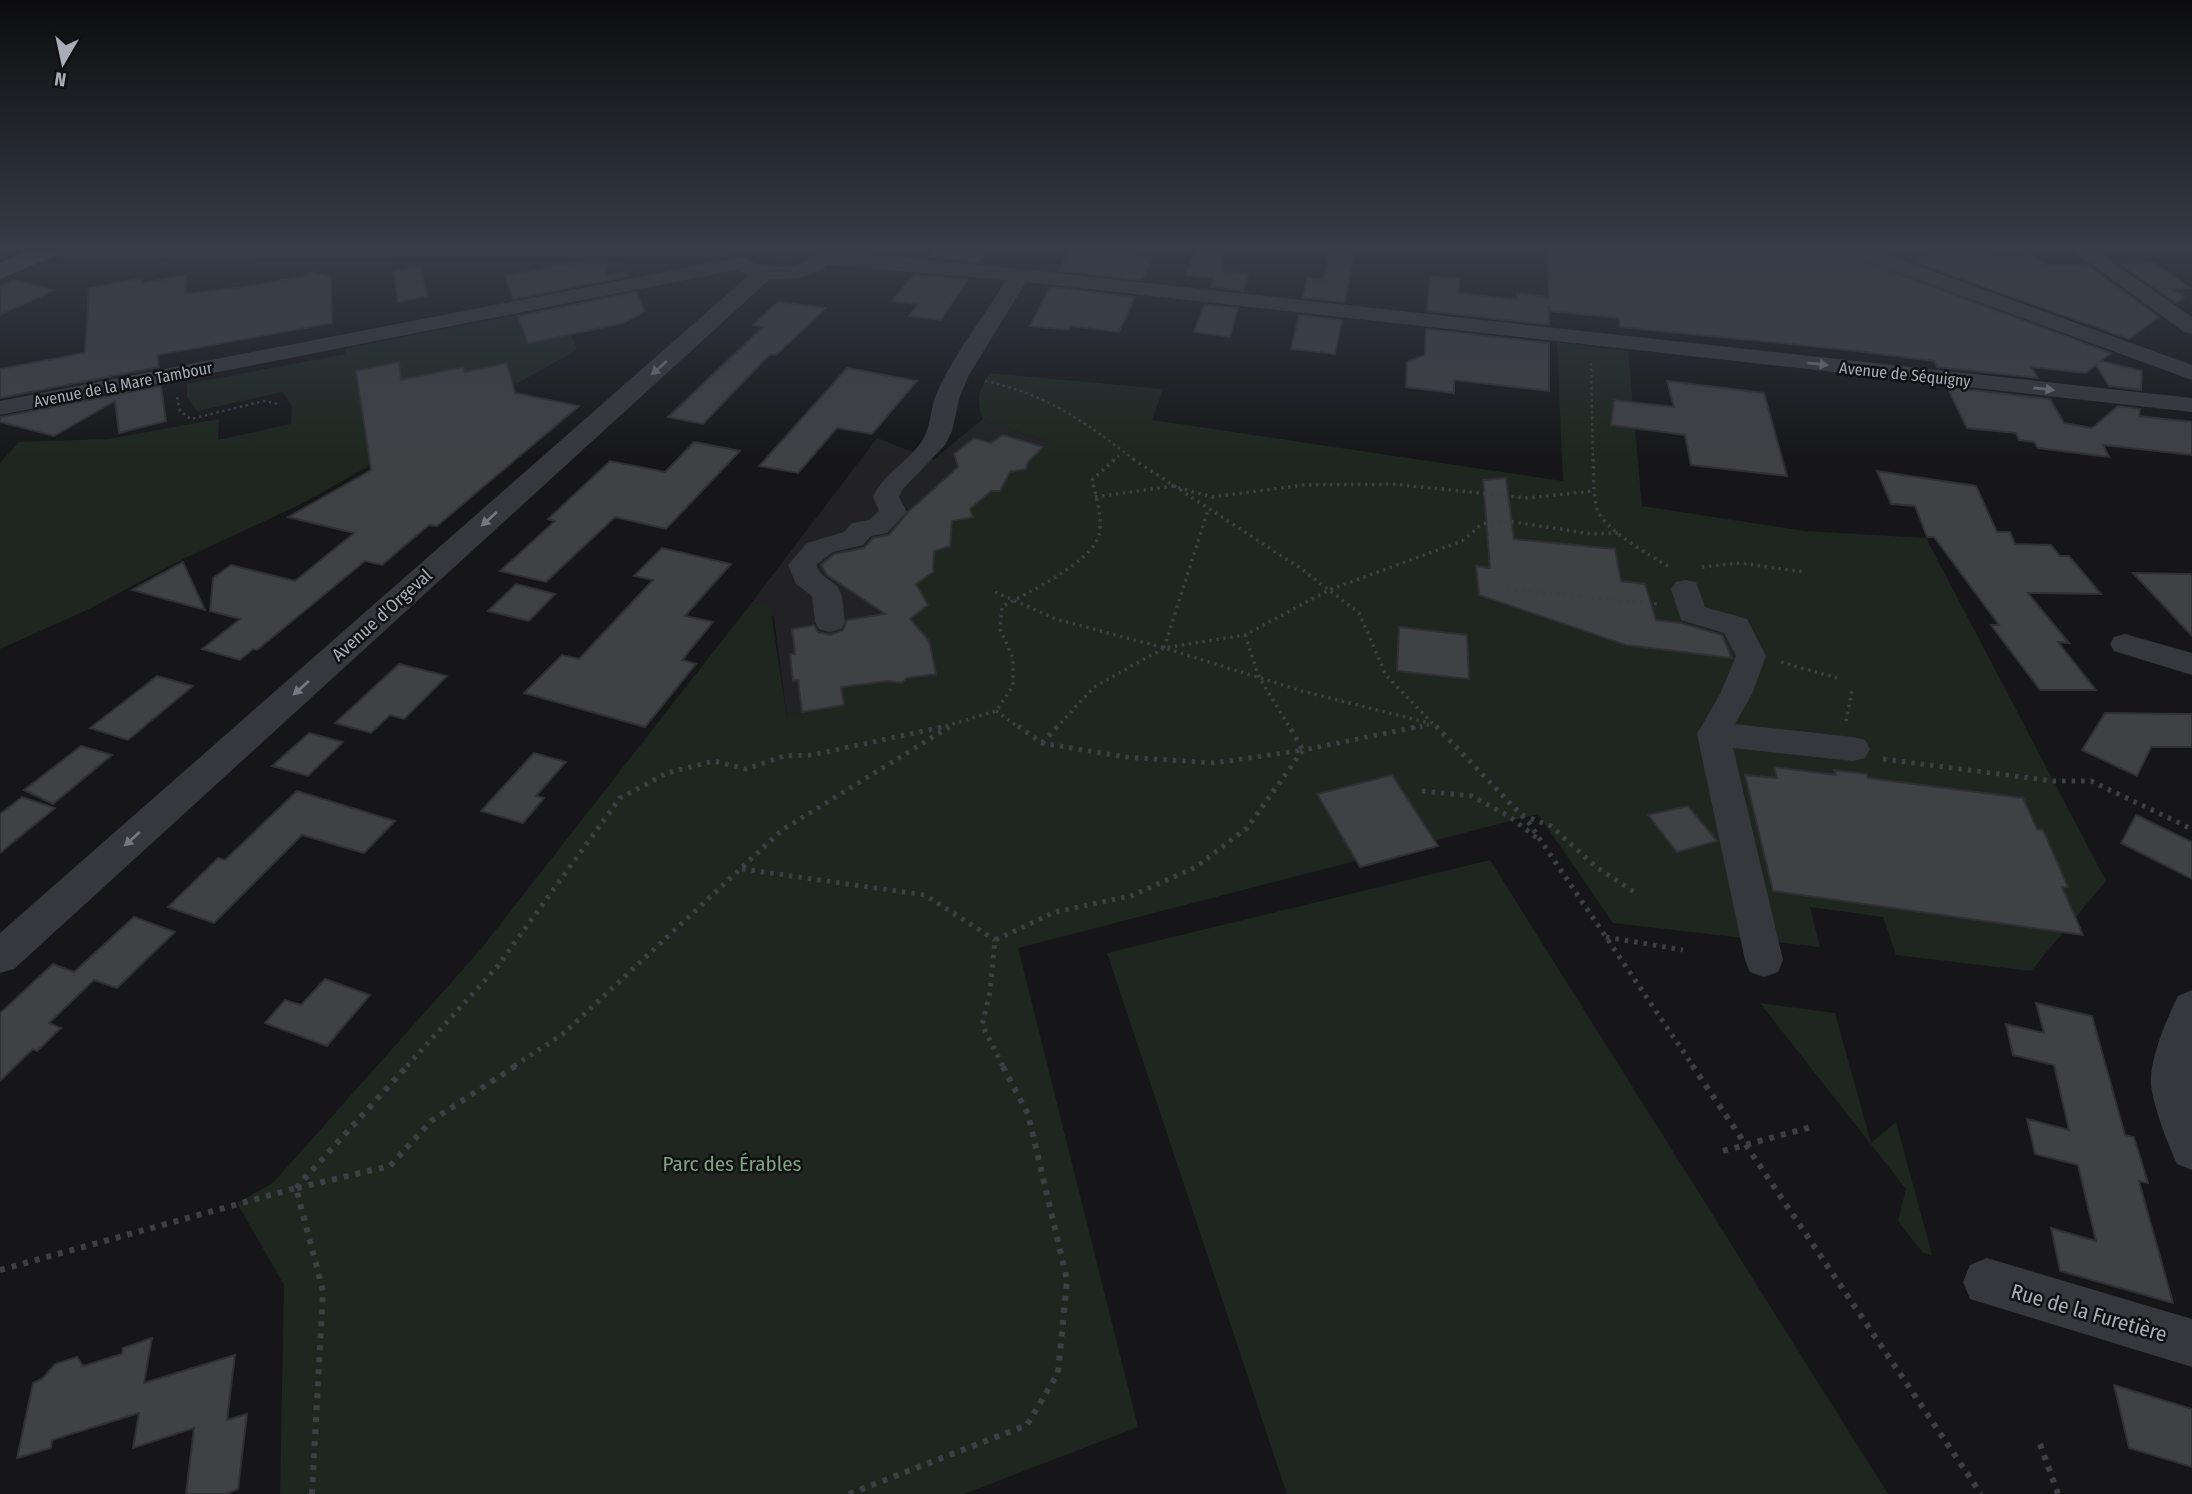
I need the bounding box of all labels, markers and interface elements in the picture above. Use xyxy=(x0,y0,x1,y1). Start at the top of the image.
north arrow xyxy=(28,28,98,98)
text: N xyxy=(53,67,68,92)
street label: Avenue de la Mare Tambour xyxy=(32,358,214,411)
one-way arrow xyxy=(1807,358,1829,369)
street label: Avenue de Séquigny xyxy=(1838,358,1972,391)
one-way arrow xyxy=(650,360,667,375)
one-way arrow xyxy=(2033,384,2055,395)
one-way arrow xyxy=(481,511,498,527)
street label: Avenue d'Orgeval xyxy=(327,564,437,666)
one-way arrow xyxy=(293,679,310,695)
one-way arrow xyxy=(123,831,141,847)
park label: Parc des Érables xyxy=(663,1151,801,1177)
street label: Rue de la Furetière xyxy=(2008,1278,2170,1348)

